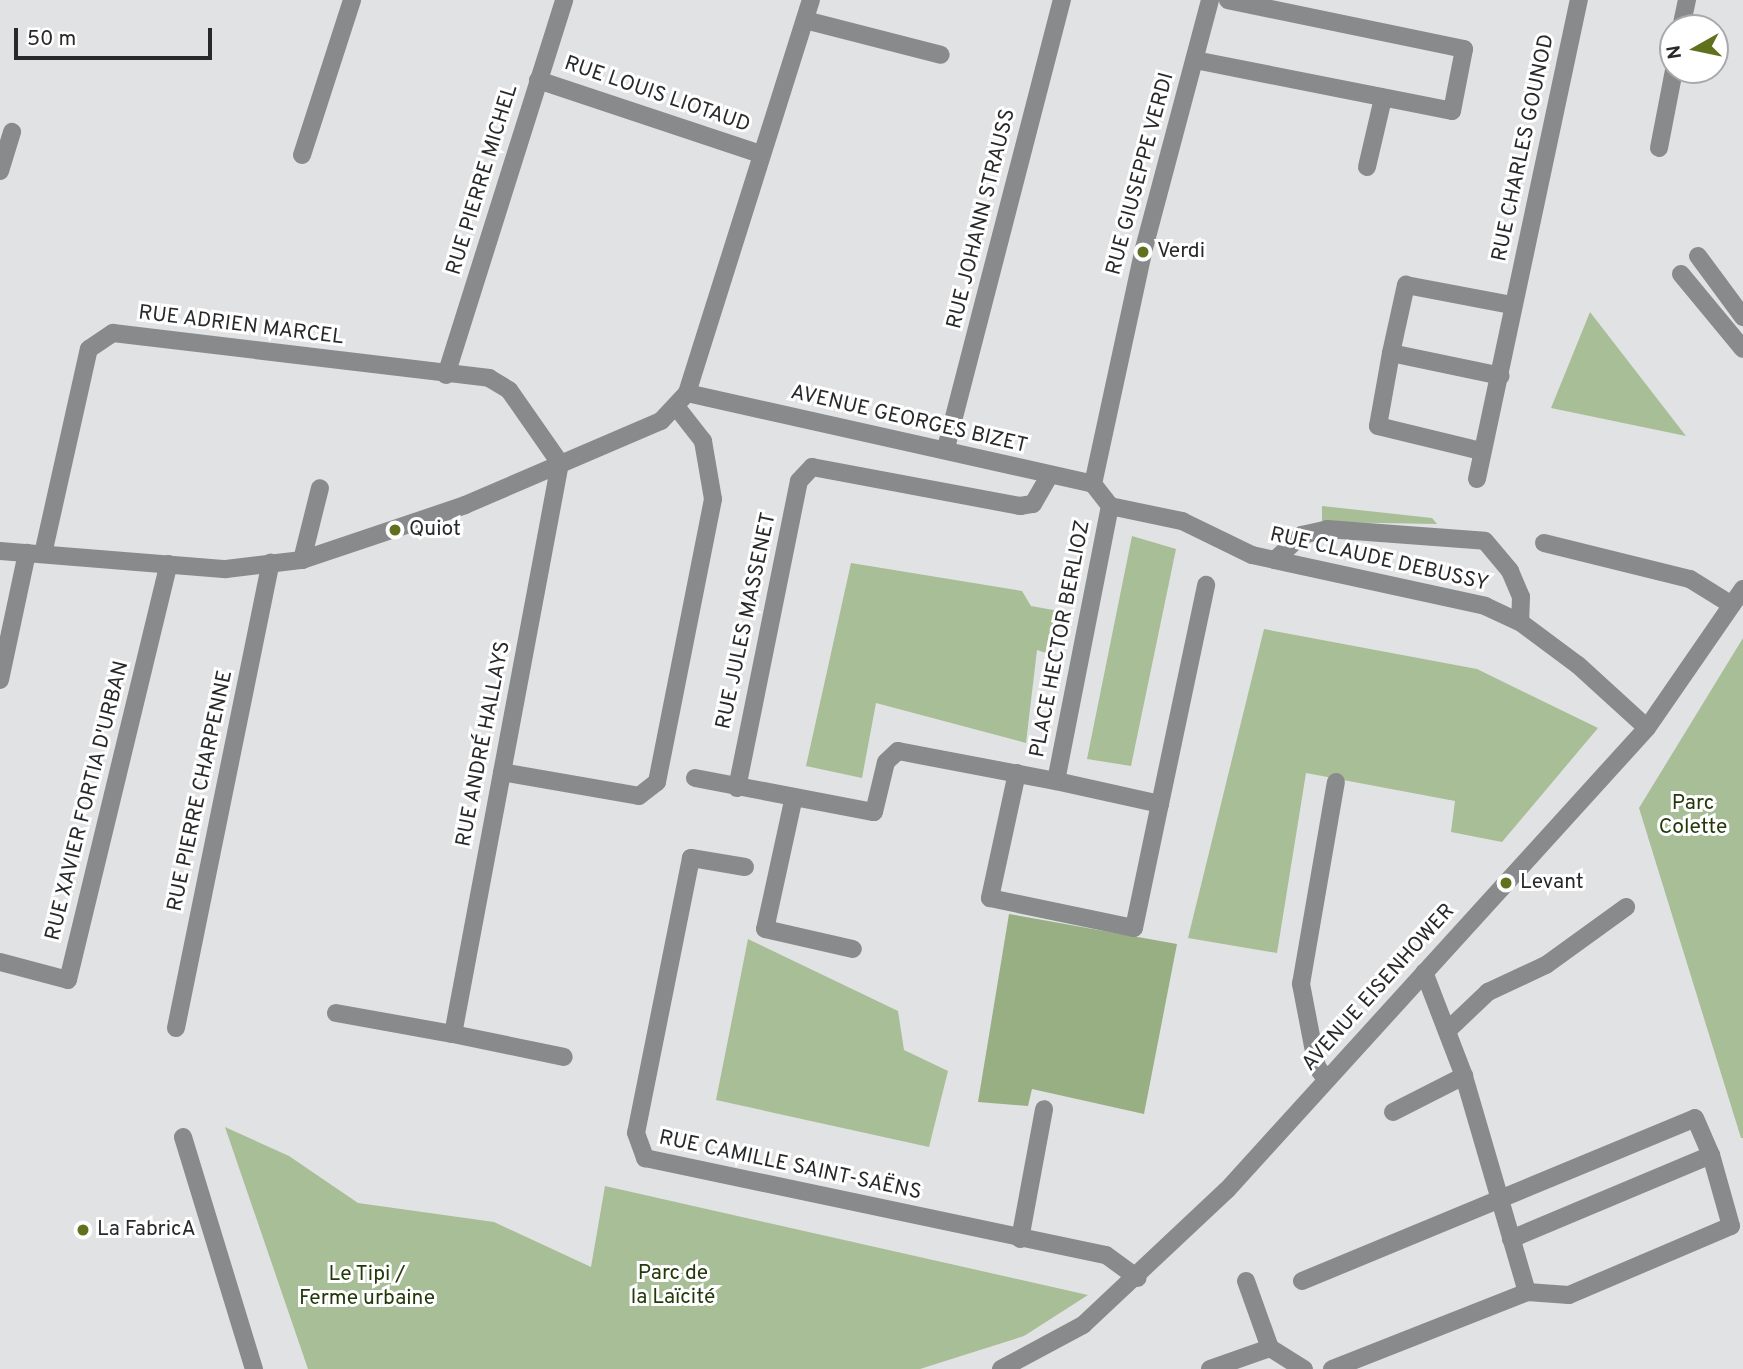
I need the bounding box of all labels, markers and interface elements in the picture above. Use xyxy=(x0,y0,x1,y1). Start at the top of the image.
scale bar xyxy=(18,14,215,58)
north arrow xyxy=(1659,14,1729,84)
text: 50 m xyxy=(27,26,76,53)
street label: RUE CHARLES GOUNOD xyxy=(1488,32,1560,264)
text: N xyxy=(1662,43,1688,61)
street label: RUE LOUIS LIOTAUD xyxy=(561,51,753,139)
street label: RUE GIUSEPPE VERDI xyxy=(1102,70,1180,278)
street label: RUE PIERRE MICHEL xyxy=(442,82,524,278)
street label: RUE JOHANN STRAUSS xyxy=(942,106,1022,332)
place label: Verdi xyxy=(1157,239,1205,265)
marker: Verdi xyxy=(1135,244,1151,260)
street label: RUE ADRIEN MARCEL xyxy=(136,301,346,351)
street label: AVENUE GEORGES BIZET xyxy=(788,380,1030,460)
street label: RUE JULES MASSENET xyxy=(712,510,782,732)
place label: Quiot xyxy=(409,517,461,543)
street label: PLACE HECTOR BERLIOZ xyxy=(1026,518,1096,760)
marker: Quiot xyxy=(387,522,403,538)
street label: RUE CLAUDE DEBUSSY xyxy=(1267,523,1491,597)
street label: RUE ANDRÉ HALLAYS xyxy=(452,639,516,849)
street label: RUE XAVIER FORTIA D'URBAN xyxy=(41,658,135,944)
street label: RUE PIERRE CHARPENNE xyxy=(163,668,239,914)
park label: Parc Colette xyxy=(1659,791,1727,841)
place label: Levant xyxy=(1520,870,1584,896)
marker: Levant xyxy=(1498,875,1514,891)
street label: AVENUE EISENHOWER xyxy=(1297,899,1461,1077)
street label: RUE CAMILLE SAINT-SAËNS xyxy=(656,1126,924,1206)
place label: La FabricA xyxy=(97,1217,196,1243)
marker: La FabricA xyxy=(75,1222,91,1238)
park label: Parc de la Laïcité xyxy=(631,1261,715,1311)
park label: Le Tipi / Ferme urbaine xyxy=(299,1262,435,1312)

